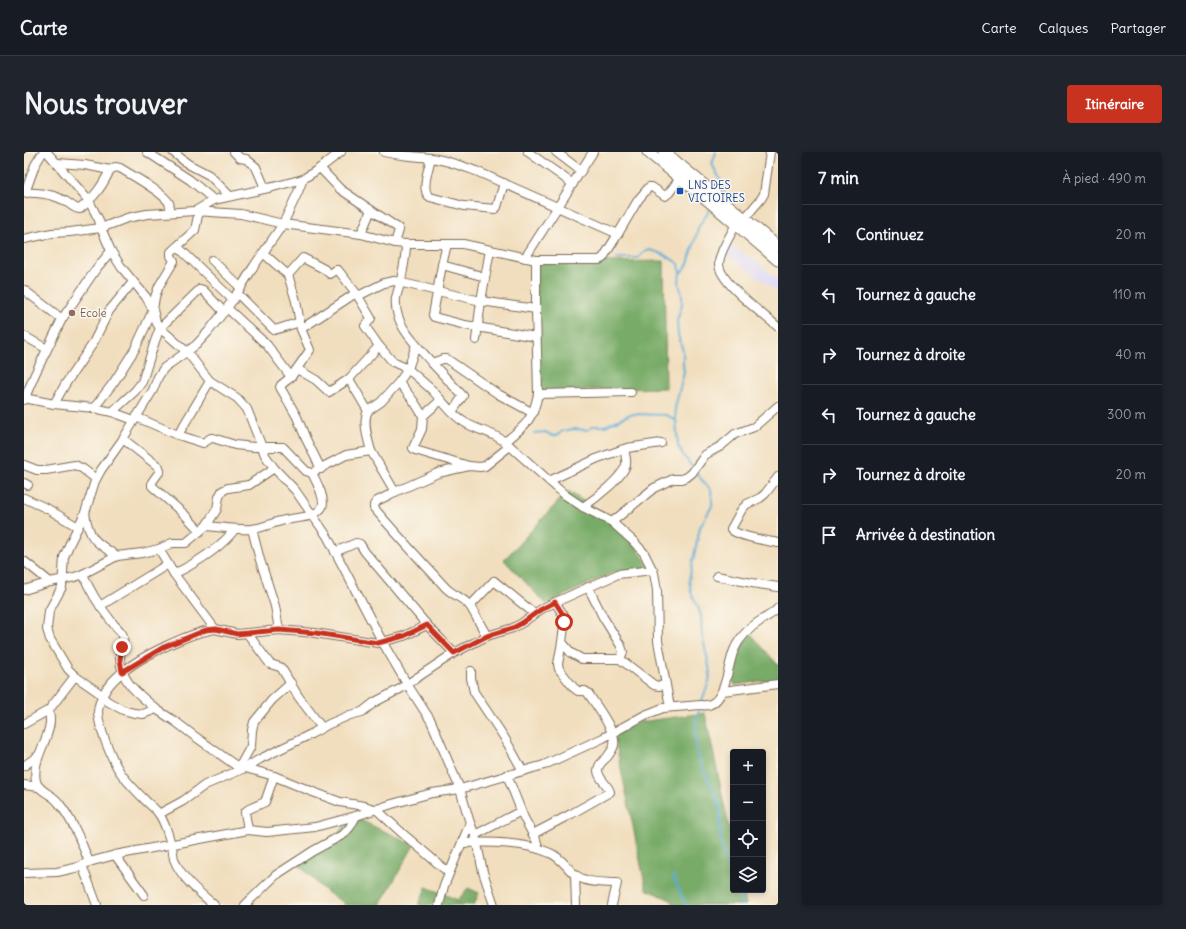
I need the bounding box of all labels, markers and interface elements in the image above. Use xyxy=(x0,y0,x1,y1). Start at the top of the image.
text: Carte xyxy=(20,16,67,40)
text: Carte xyxy=(982,19,1016,37)
text: Calques xyxy=(1038,19,1088,37)
text: Partager xyxy=(1110,19,1166,37)
button: Itinéraire xyxy=(1067,85,1162,123)
text: Nous trouver xyxy=(24,86,187,122)
text: 7 min xyxy=(818,167,859,189)
text: À pied · 490 m xyxy=(1062,170,1146,187)
place label: LNS DES VICTOIRES xyxy=(688,178,745,205)
marker: LNS DES VICTOIRES xyxy=(675,186,685,196)
icon: ahead xyxy=(818,224,840,246)
text: Continuez xyxy=(856,225,924,244)
text: 20 m xyxy=(1116,226,1146,243)
icon: left xyxy=(818,284,840,306)
text: Tournez à gauche xyxy=(856,285,976,304)
text: 110 m xyxy=(1113,286,1146,303)
place label: Ecole xyxy=(80,306,106,320)
marker: Ecole xyxy=(67,308,77,318)
icon: right xyxy=(818,344,840,366)
text: Tournez à droite xyxy=(856,345,965,364)
text: 40 m xyxy=(1115,346,1146,363)
icon: left xyxy=(818,404,840,426)
text: Tournez à gauche xyxy=(856,405,976,424)
text: 300 m xyxy=(1107,406,1146,423)
icon: right xyxy=(818,464,840,486)
text: Tournez à droite xyxy=(856,465,965,484)
text: 20 m xyxy=(1116,466,1146,483)
icon: arrive xyxy=(818,524,840,546)
text: Arrivée à destination xyxy=(856,525,995,544)
route start xyxy=(555,613,573,631)
route end xyxy=(113,638,131,656)
map controls xyxy=(730,749,766,893)
button: + xyxy=(730,749,766,785)
button: − xyxy=(730,785,766,821)
button: locate xyxy=(730,821,766,857)
button: layers xyxy=(730,857,766,893)

